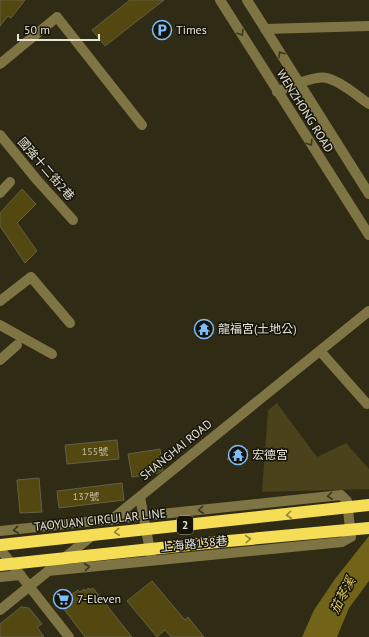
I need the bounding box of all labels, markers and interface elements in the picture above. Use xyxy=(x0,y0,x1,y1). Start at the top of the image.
scale bar xyxy=(18,16,99,42)
parking icon: Times xyxy=(151,19,173,41)
text: 50 m xyxy=(24,22,50,37)
place label: Times xyxy=(176,22,207,37)
one-way arrow xyxy=(236,29,243,36)
one-way arrow xyxy=(278,51,286,58)
street label: WENZHONG ROAD xyxy=(274,66,337,155)
street label: 國強十二街2巷 xyxy=(15,134,78,203)
one-way arrow xyxy=(305,139,313,146)
temple icon: 龍福宮(土地公) xyxy=(193,318,215,340)
place label: 龍福宮(土地公) xyxy=(218,321,297,336)
street label: SHANGHAI ROAD xyxy=(137,416,215,483)
temple icon: 宏德宮 xyxy=(227,444,249,466)
house number: 155號 xyxy=(82,445,108,458)
place label: 宏德宮 xyxy=(252,447,288,462)
house number: 137號 xyxy=(73,490,99,503)
one-way arrow xyxy=(327,491,333,500)
street label: TAOYUAN CIRCULAR LINE xyxy=(33,505,167,534)
one-way arrow xyxy=(198,505,204,514)
one-way arrow xyxy=(285,510,292,519)
road number: 2 xyxy=(177,516,193,534)
one-way arrow xyxy=(13,525,19,534)
one-way arrow xyxy=(114,528,120,537)
street label: 上海路138巷 xyxy=(160,533,228,554)
one-way arrow xyxy=(245,535,251,544)
one-way arrow xyxy=(84,563,90,572)
water label: 茄苳溪 xyxy=(326,572,360,616)
supermarket icon: 7-Eleven xyxy=(52,588,74,610)
place label: 7-Eleven xyxy=(77,591,121,606)

